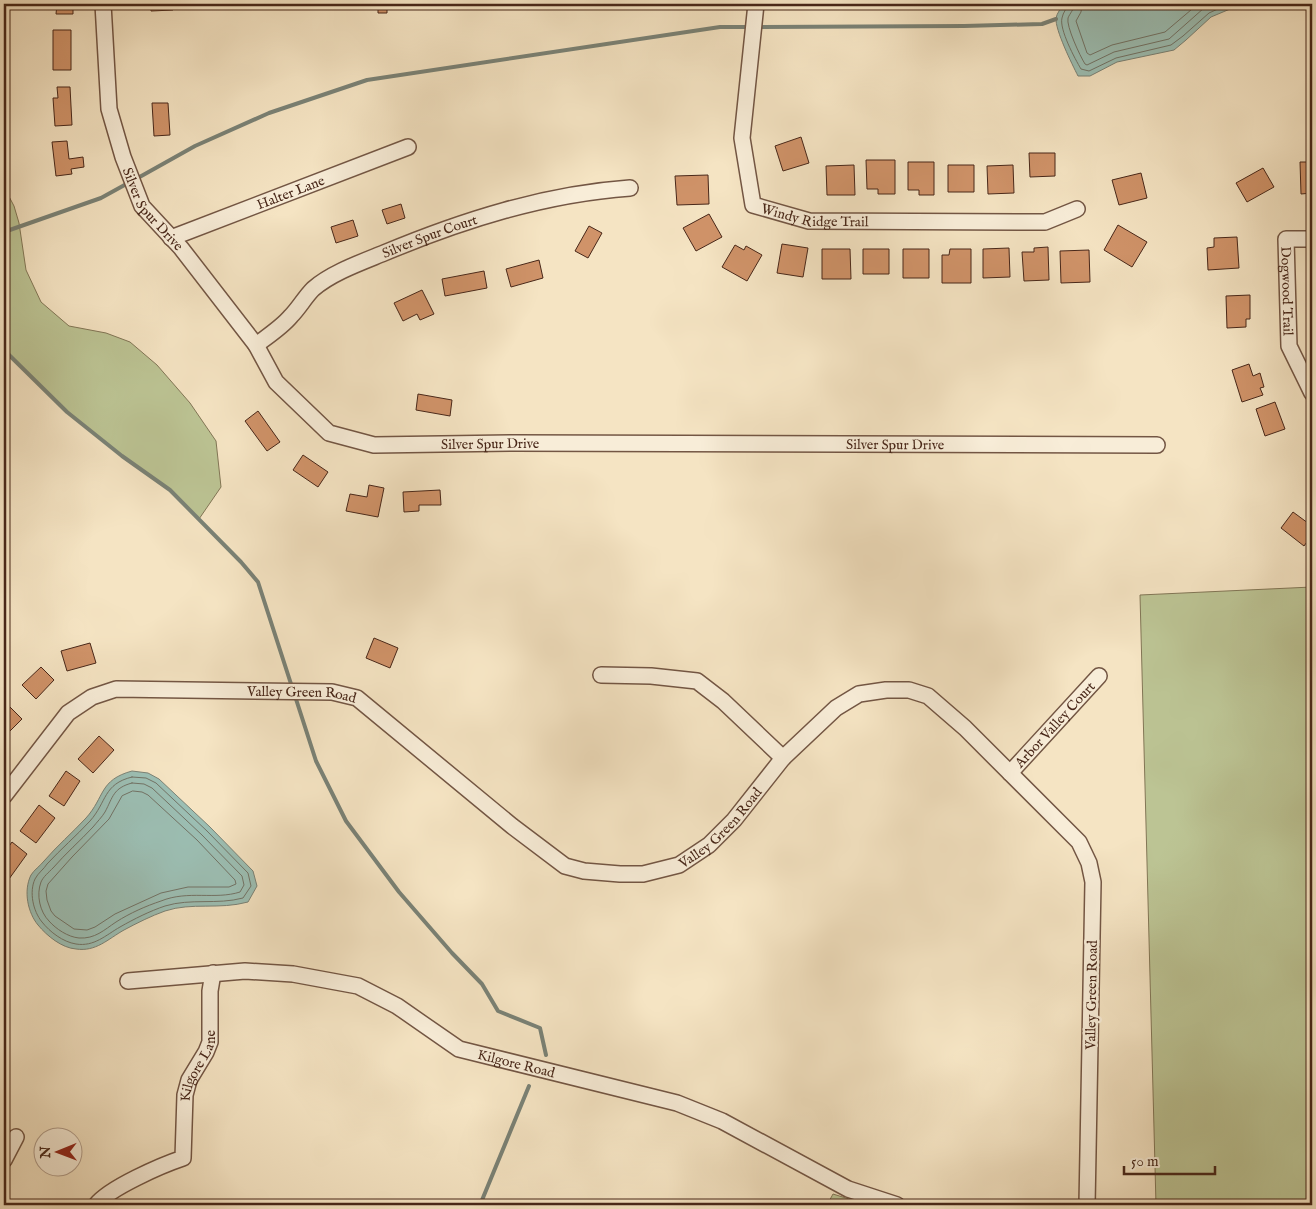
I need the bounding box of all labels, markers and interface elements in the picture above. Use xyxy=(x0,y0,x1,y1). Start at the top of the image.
street label: Silver Spur Drive xyxy=(118,165,187,255)
street label: Halter Lane xyxy=(254,172,328,214)
street label: Windy Ridge Trail xyxy=(759,200,869,232)
street label: Silver Spur Court xyxy=(380,211,480,263)
street label: Dogwood Trail xyxy=(1276,246,1297,336)
street label: Silver Spur Drive xyxy=(441,435,540,454)
street label: Silver Spur Drive xyxy=(846,436,945,454)
street label: Arbor Valley Court xyxy=(1011,678,1100,773)
street label: Valley Green Road xyxy=(246,683,359,708)
street label: Valley Green Road xyxy=(675,784,767,873)
street label: Valley Green Road xyxy=(1082,940,1102,1051)
street label: Kilgore Lane xyxy=(177,1030,220,1102)
street label: Kilgore Road xyxy=(476,1046,557,1083)
north arrow xyxy=(32,1126,82,1176)
scale bar xyxy=(1124,1144,1215,1176)
text: N xyxy=(37,1146,55,1159)
text: 50 m xyxy=(1131,1152,1159,1171)

